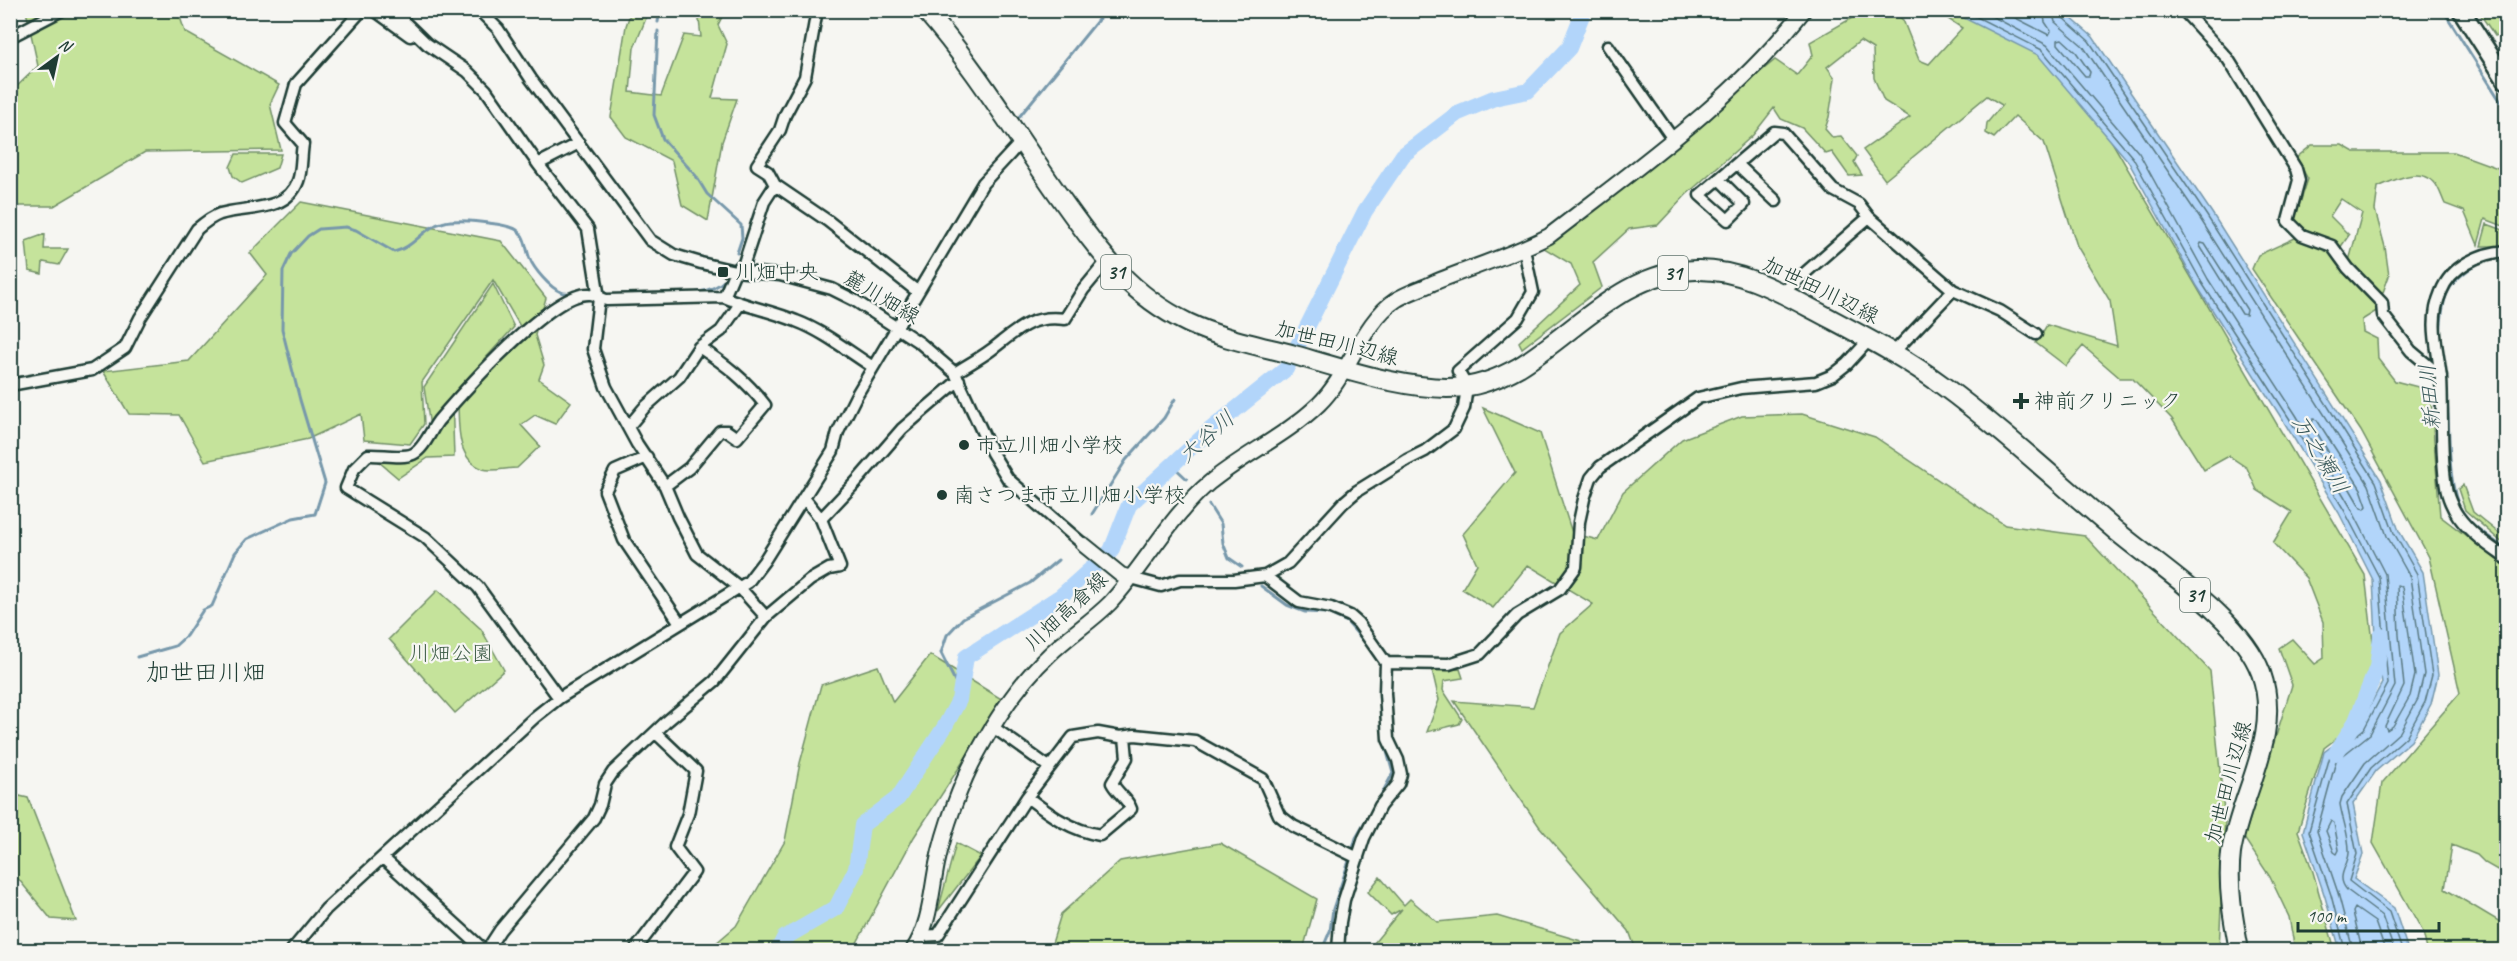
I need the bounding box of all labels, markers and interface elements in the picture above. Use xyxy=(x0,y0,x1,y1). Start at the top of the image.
north arrow xyxy=(27,27,87,87)
text: N xyxy=(55,34,77,58)
street label: 加世田川辺線 xyxy=(1759,251,1883,329)
road number: 31 xyxy=(1101,255,1131,289)
road number: 31 xyxy=(1658,256,1688,290)
place label: 川畑中央 xyxy=(735,259,819,285)
street label: 麓川畑線 xyxy=(839,264,925,330)
marker: 川畑中央 xyxy=(716,265,730,279)
street label: 加世田川辺線 xyxy=(1273,315,1401,371)
water label: 新田川 xyxy=(2413,363,2447,431)
place label: 神前クリニック xyxy=(2034,388,2181,414)
marker: 神前クリニック xyxy=(2012,392,2030,410)
water label: 大谷川 xyxy=(1173,405,1241,469)
water label: 万之瀬川 xyxy=(2285,410,2355,499)
place label: 市立川畑小学校 xyxy=(976,432,1123,458)
marker: 市立川畑小学校 xyxy=(957,438,971,452)
place label: 南さつま市立川畑小学校 xyxy=(954,482,1185,508)
marker: 南さつま市立川畑小学校 xyxy=(935,488,949,502)
street label: 川畑高倉線 xyxy=(1019,566,1113,656)
road number: 31 xyxy=(2180,578,2210,612)
park label: 川畑公園 xyxy=(409,640,493,666)
district label: 加世田川畑 xyxy=(146,657,266,687)
street label: 加世田川辺線 xyxy=(2199,718,2257,846)
scale bar xyxy=(2298,895,2439,933)
text: 100 m xyxy=(2307,905,2348,927)

